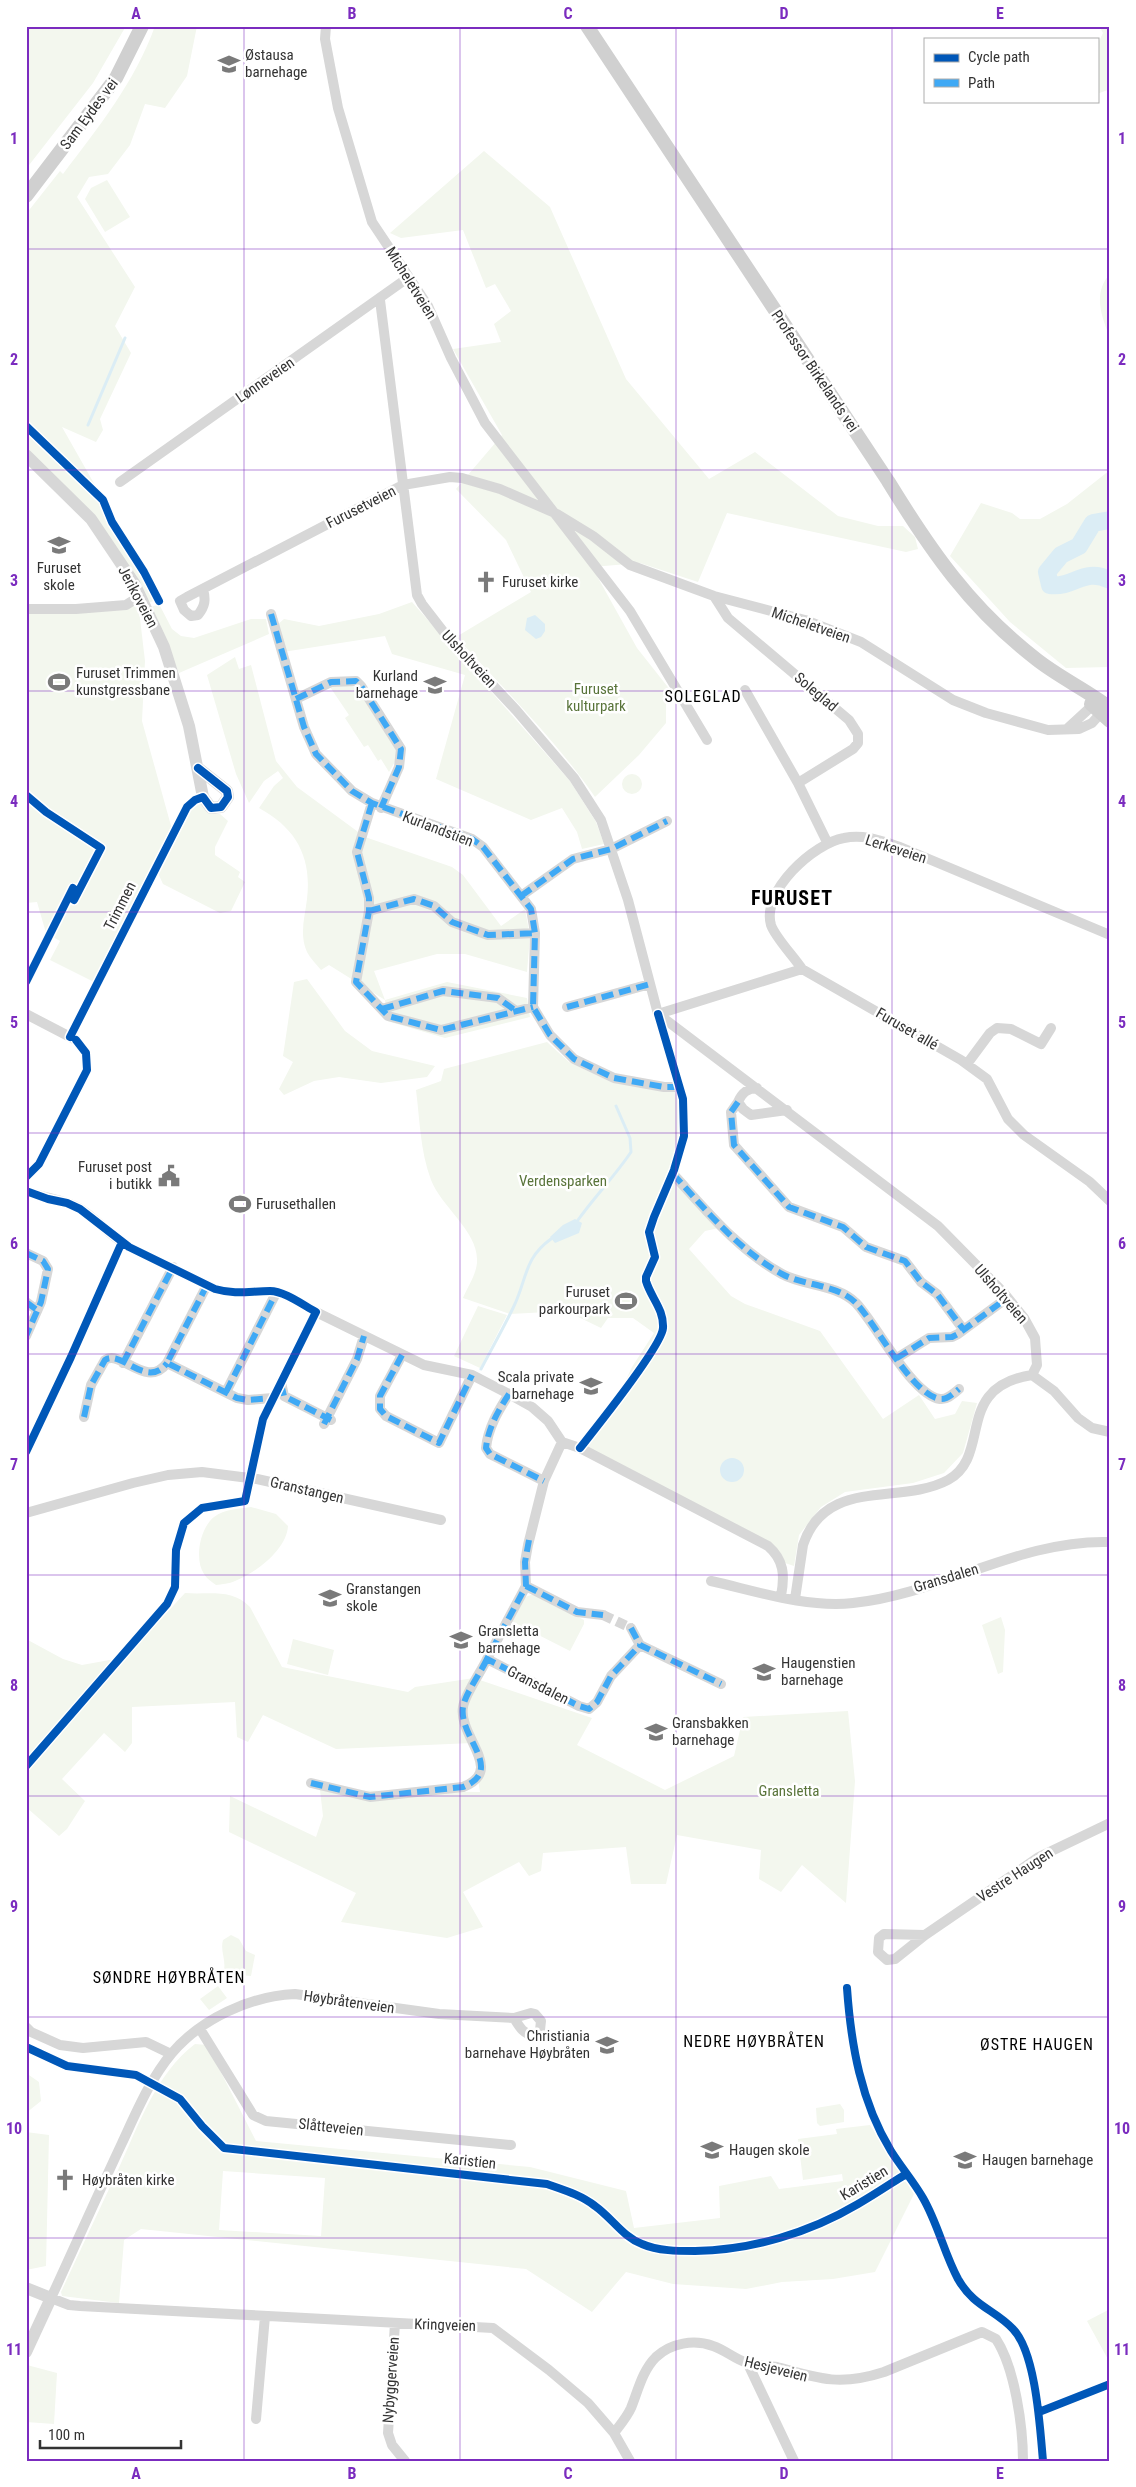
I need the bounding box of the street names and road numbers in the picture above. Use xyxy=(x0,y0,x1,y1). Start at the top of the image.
street label: Sam Eydes vei xyxy=(56,75,122,153)
street label: Micheletveien xyxy=(382,243,440,323)
street label: Professor Birkelands vei xyxy=(767,307,863,435)
street label: Lønneveien xyxy=(232,353,298,407)
street label: Furusetveien xyxy=(323,482,399,532)
street label: Jerikoveien xyxy=(114,563,162,631)
street label: Micheletveien xyxy=(769,603,853,647)
street label: Ulsholtveien xyxy=(438,626,500,692)
street label: Soleglad xyxy=(791,669,841,715)
street label: Kurlandstien xyxy=(400,807,476,851)
street label: Lerkeveien xyxy=(863,831,929,867)
street label: Trimmen xyxy=(100,879,140,933)
street label: Furuset allé xyxy=(873,1004,941,1054)
street label: Ulsholtveien xyxy=(970,1261,1032,1327)
street label: Granstangen xyxy=(268,1473,346,1507)
street label: Gransdalen xyxy=(911,1560,981,1596)
street label: Gransdalen xyxy=(504,1662,572,1708)
street label: Vestre Haugen xyxy=(974,1844,1056,1906)
street label: Høybråtenveien xyxy=(302,1987,396,2017)
street label: Slåtteveien xyxy=(298,2115,364,2139)
street label: Karistien xyxy=(443,2149,497,2173)
street label: Karistien xyxy=(837,2162,891,2204)
street label: Kringveien xyxy=(414,2315,476,2335)
street label: Nybyggerveien xyxy=(379,2336,403,2424)
street label: Hesjeveien xyxy=(742,2352,810,2386)

